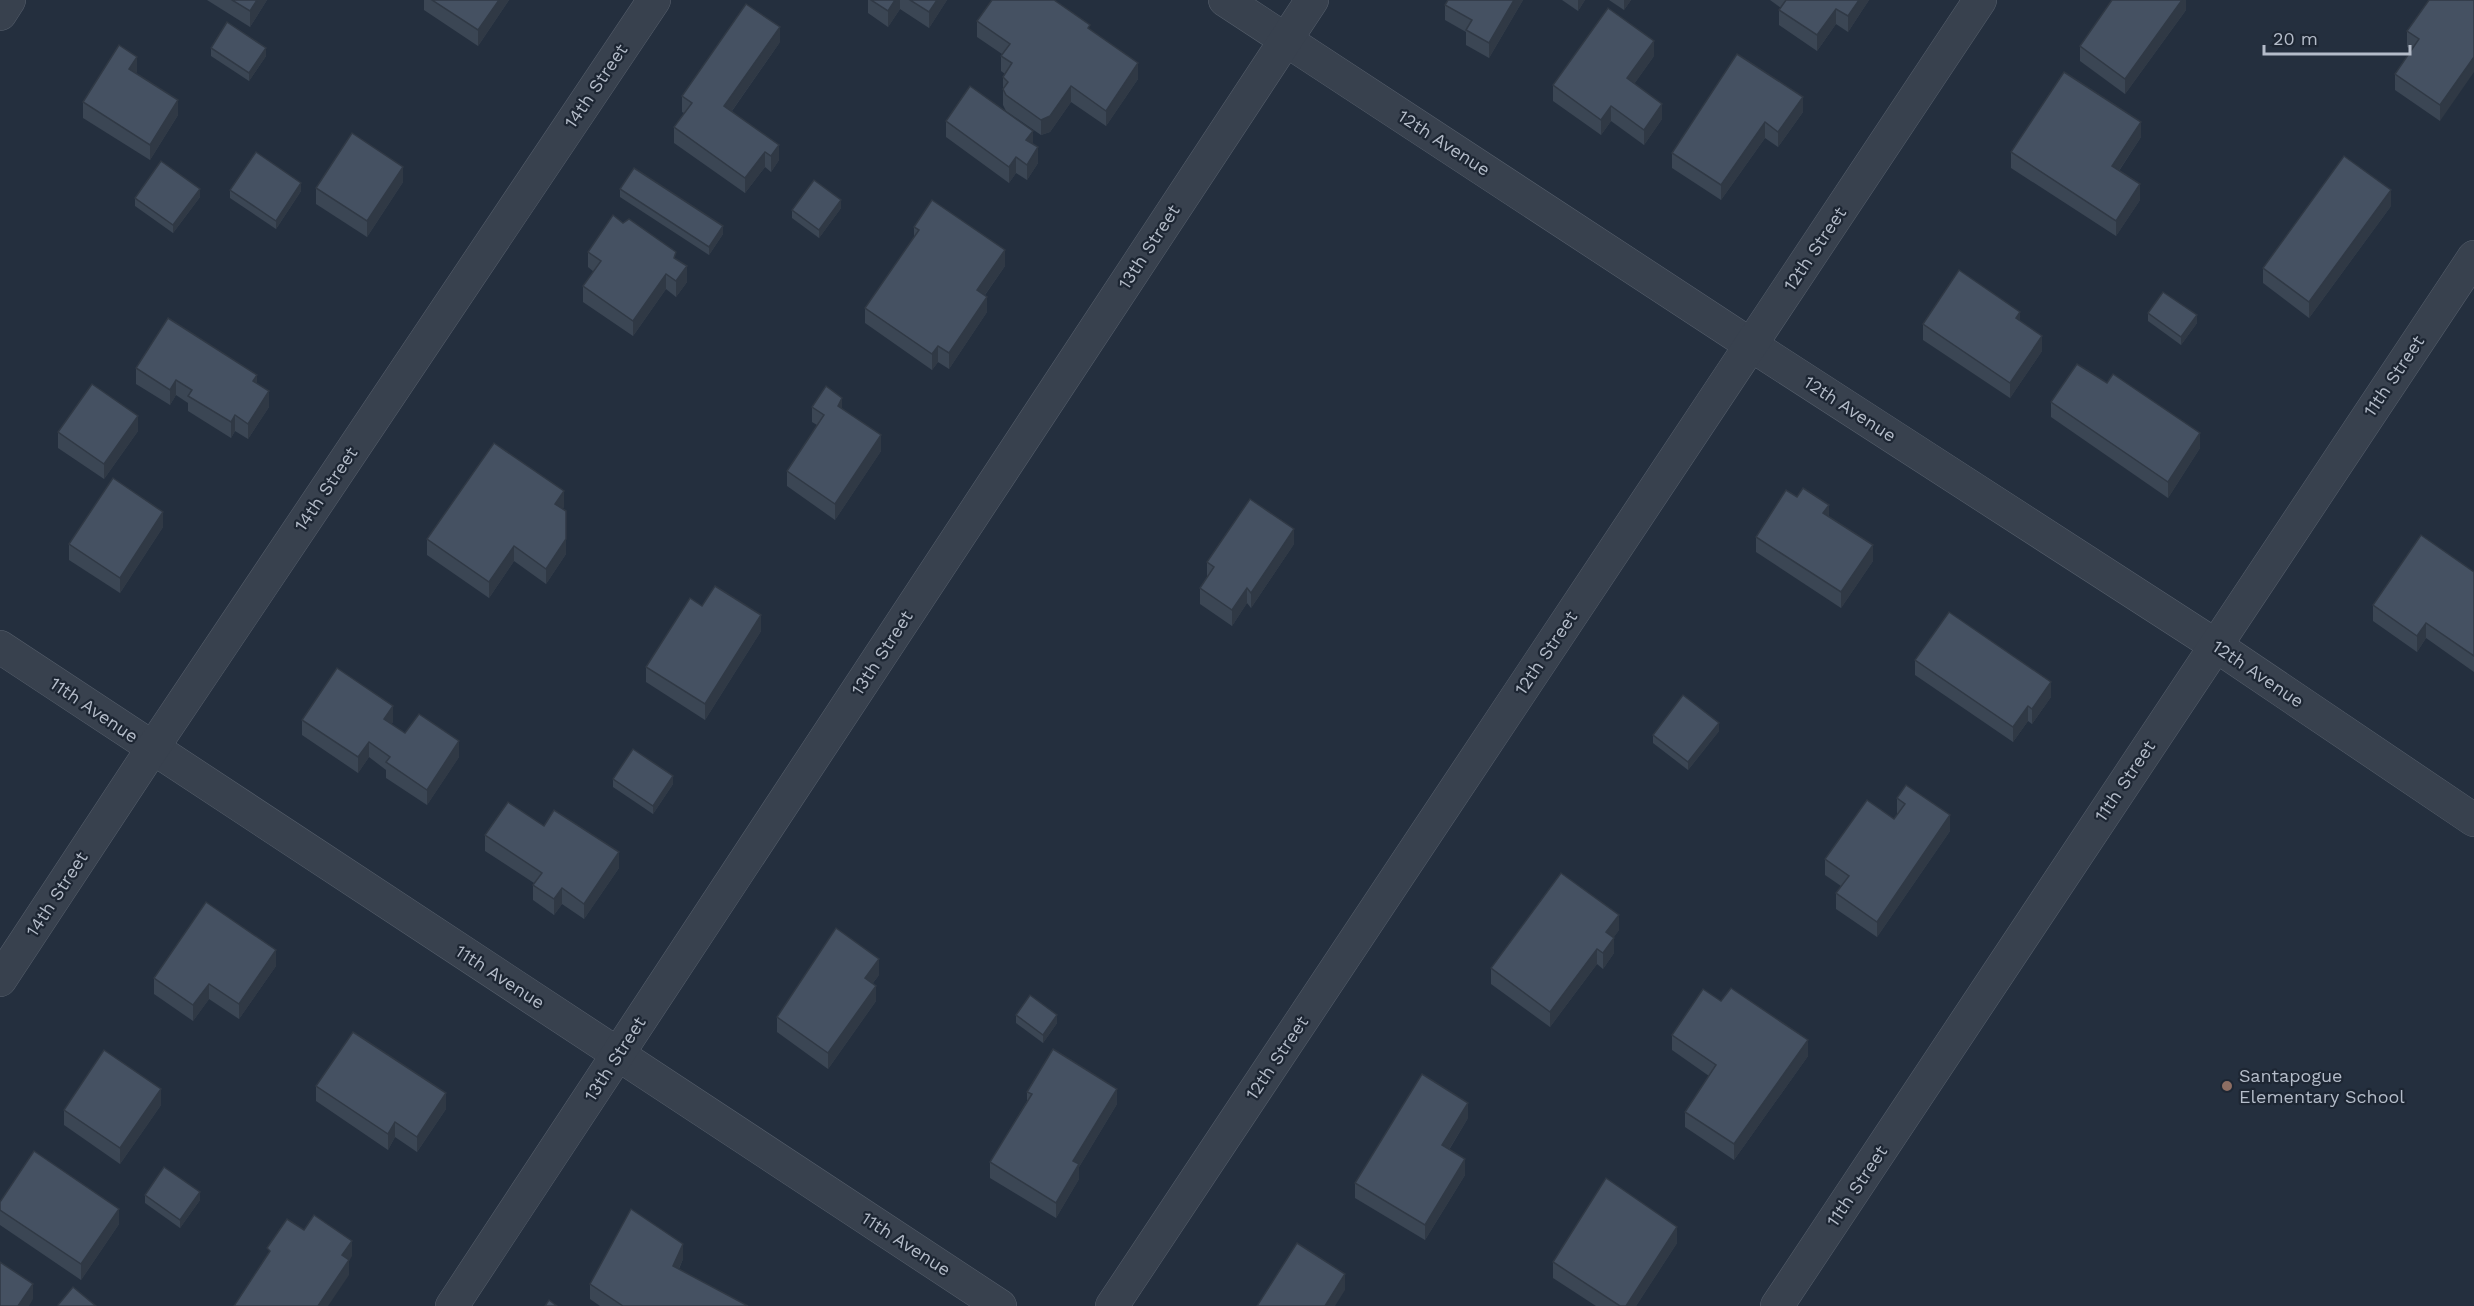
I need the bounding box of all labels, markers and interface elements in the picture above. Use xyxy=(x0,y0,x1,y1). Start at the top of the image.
scale bar xyxy=(2264,18,2410,56)
text: 20 m xyxy=(2273,28,2318,49)
street label: 14th Street xyxy=(560,39,632,132)
street label: 12th Avenue xyxy=(1394,105,1494,180)
street label: 13th Street xyxy=(1113,200,1184,293)
street label: 12th Street xyxy=(1779,202,1851,295)
street label: 11th Street xyxy=(2359,331,2429,420)
street label: 12th Avenue xyxy=(1800,371,1900,446)
street label: 14th Street xyxy=(290,442,362,535)
street label: 13th Street xyxy=(846,606,917,699)
street label: 12th Street xyxy=(1510,606,1582,699)
street label: 12th Avenue xyxy=(2209,635,2308,712)
street label: 11th Avenue xyxy=(46,672,142,747)
street label: 11th Street xyxy=(2090,736,2160,825)
street label: 14th Street xyxy=(21,847,92,940)
street label: 11th Avenue xyxy=(452,940,549,1013)
street label: 12th Street xyxy=(1241,1011,1313,1104)
street label: 13th Street xyxy=(579,1012,650,1105)
place label: Santapogue Elementary School xyxy=(2239,1065,2405,1107)
marker: Santapogue Elementary School xyxy=(2220,1079,2234,1093)
street label: 11th Street xyxy=(1822,1141,1892,1230)
street label: 11th Avenue xyxy=(858,1207,955,1280)

